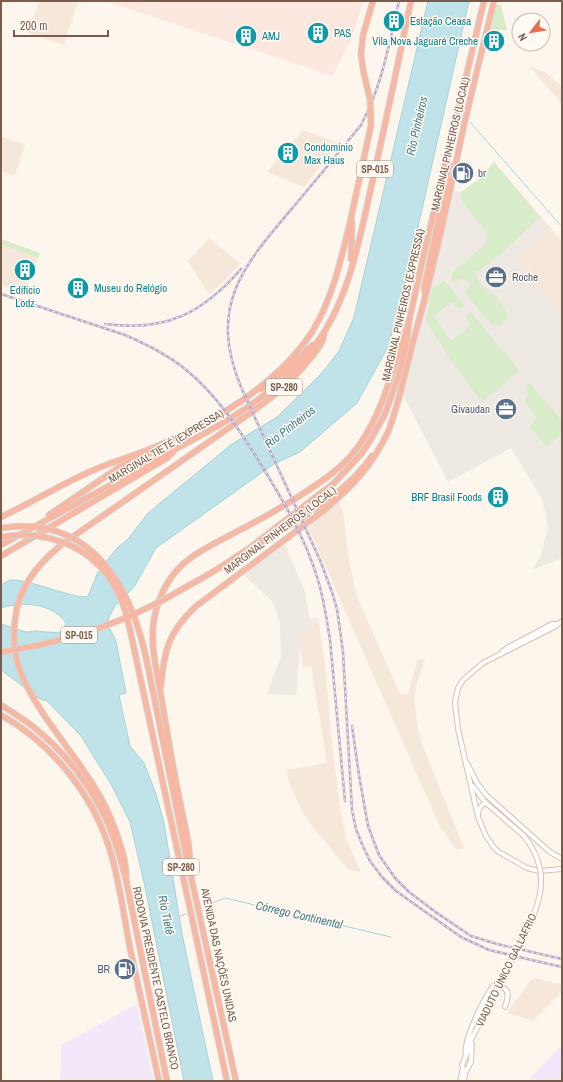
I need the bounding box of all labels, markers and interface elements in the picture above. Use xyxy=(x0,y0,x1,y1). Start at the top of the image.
building icon: Estação Ceasa xyxy=(381,8,407,34)
scale bar xyxy=(14,12,108,38)
north arrow xyxy=(511,12,551,52)
place label: Estação Ceasa xyxy=(410,14,471,28)
text: 200 m xyxy=(20,18,47,34)
building icon: PAS xyxy=(305,20,331,46)
building icon: AMJ xyxy=(233,23,259,49)
place label: PAS xyxy=(334,26,351,40)
building icon: Vila Nova Jaguaré Creche xyxy=(481,28,507,54)
place label: AMJ xyxy=(261,29,280,43)
text: N xyxy=(515,31,530,44)
place label: Vila Nova Jaguaré Creche xyxy=(372,34,478,48)
street label: MARGINAL PINHEIROS (LOCAL) xyxy=(428,76,472,212)
water label: Rio Pinheiros xyxy=(402,95,432,157)
building icon: Condomínio Max Haus xyxy=(275,140,301,166)
place label: Condomínio Max Haus xyxy=(304,140,353,167)
fuel station icon: br xyxy=(450,160,476,186)
road number: SP-015 xyxy=(357,161,393,177)
place label: br xyxy=(478,166,486,180)
street label: MARGINAL PINHEIROS (EXPRESSA) xyxy=(379,227,427,383)
building icon: Edifício Lodz xyxy=(12,257,38,283)
office icon: Roche xyxy=(483,264,509,290)
place label: Roche xyxy=(512,270,538,284)
building icon: Museu do Relógio xyxy=(65,275,91,301)
place label: Museu do Relógio xyxy=(94,281,167,295)
place label: Edifício Lodz xyxy=(10,283,40,310)
road number: SP-280 xyxy=(266,379,302,395)
office icon: Givaudan xyxy=(493,396,519,422)
water label: Rio Pinheiros xyxy=(261,402,319,452)
place label: Givaudan xyxy=(451,402,490,416)
street label: MARGINAL TIETÊ (EXPRESSA) xyxy=(106,406,226,486)
street label: MARGINAL PINHEIROS (LOCAL) xyxy=(221,483,339,577)
building icon: BRF Brasil Foods xyxy=(485,484,511,510)
place label: BRF Brasil Foods xyxy=(411,490,482,504)
road number: SP-015 xyxy=(61,627,97,643)
road number: SP-280 xyxy=(163,859,199,875)
street label: RODOVIA PRESIDENTE CASTELO BRANCO xyxy=(130,885,182,1071)
street label: AVENIDA DAS NAÇÕES UNIDAS xyxy=(198,886,240,1023)
water label: Rio Tietê xyxy=(154,894,178,937)
water label: Córrego Continental xyxy=(254,897,345,933)
street label: VIADUTO ÚNICO GALLAFRIO xyxy=(472,911,540,1029)
fuel station icon: BR xyxy=(112,956,138,982)
place label: BR xyxy=(97,962,110,976)

